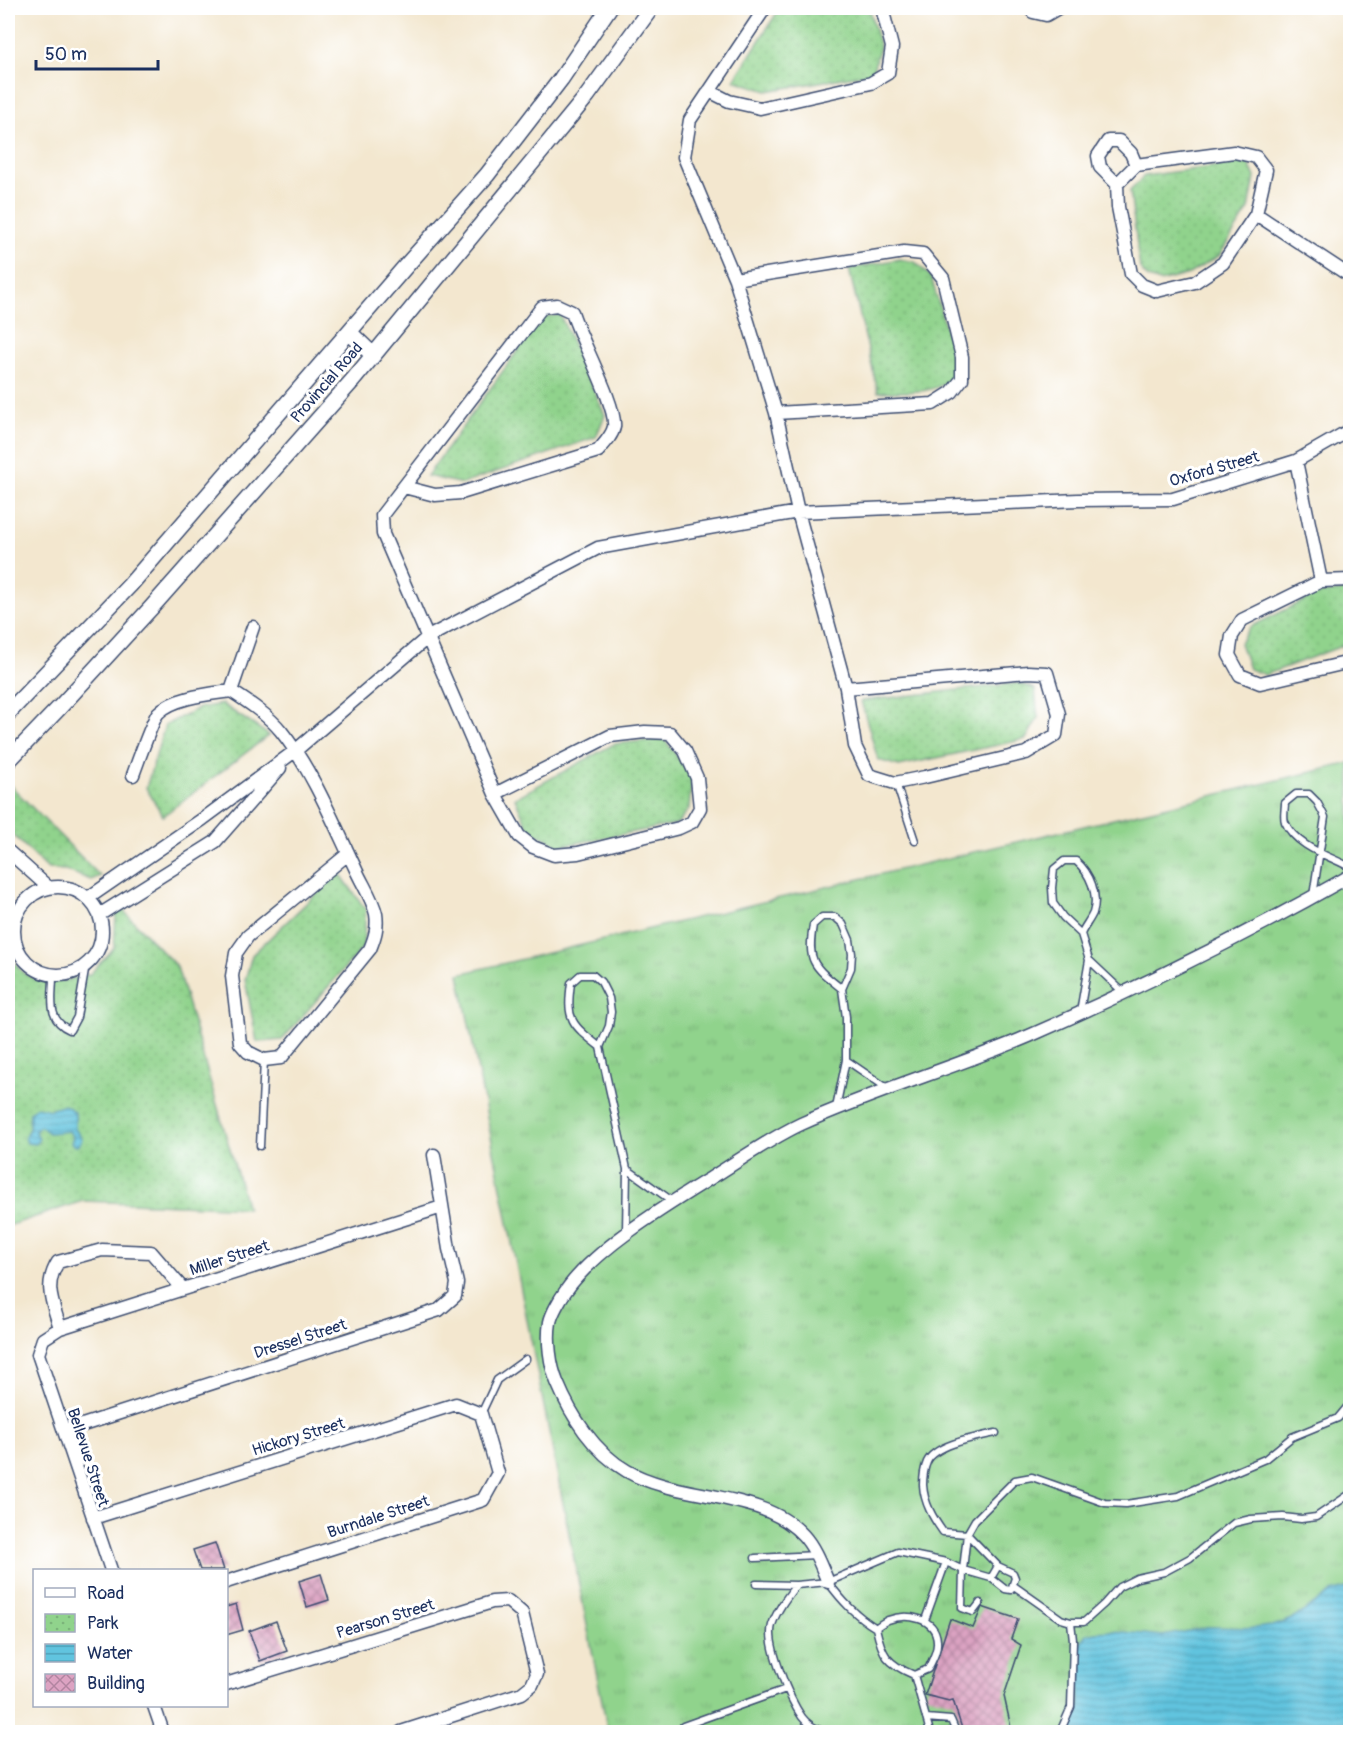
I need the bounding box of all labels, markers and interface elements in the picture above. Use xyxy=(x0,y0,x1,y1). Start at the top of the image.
scale bar xyxy=(36,33,158,71)
text: 50 m xyxy=(45,43,87,66)
street label: Provincial Road xyxy=(286,338,367,427)
street label: Oxford Street xyxy=(1167,446,1262,491)
street label: Miller Street xyxy=(187,1236,272,1280)
street label: Dressel Street xyxy=(251,1314,350,1363)
street label: Bellevue Street xyxy=(63,1405,114,1510)
street label: Hickory Street xyxy=(250,1413,348,1461)
street label: Burndale Street xyxy=(325,1491,432,1543)
legend xyxy=(33,1569,228,1707)
text: Road xyxy=(87,1582,124,1605)
street label: Pearson Street xyxy=(334,1594,437,1643)
text: Park xyxy=(87,1612,119,1635)
text: Water xyxy=(87,1642,133,1665)
text: Building xyxy=(87,1672,145,1695)

